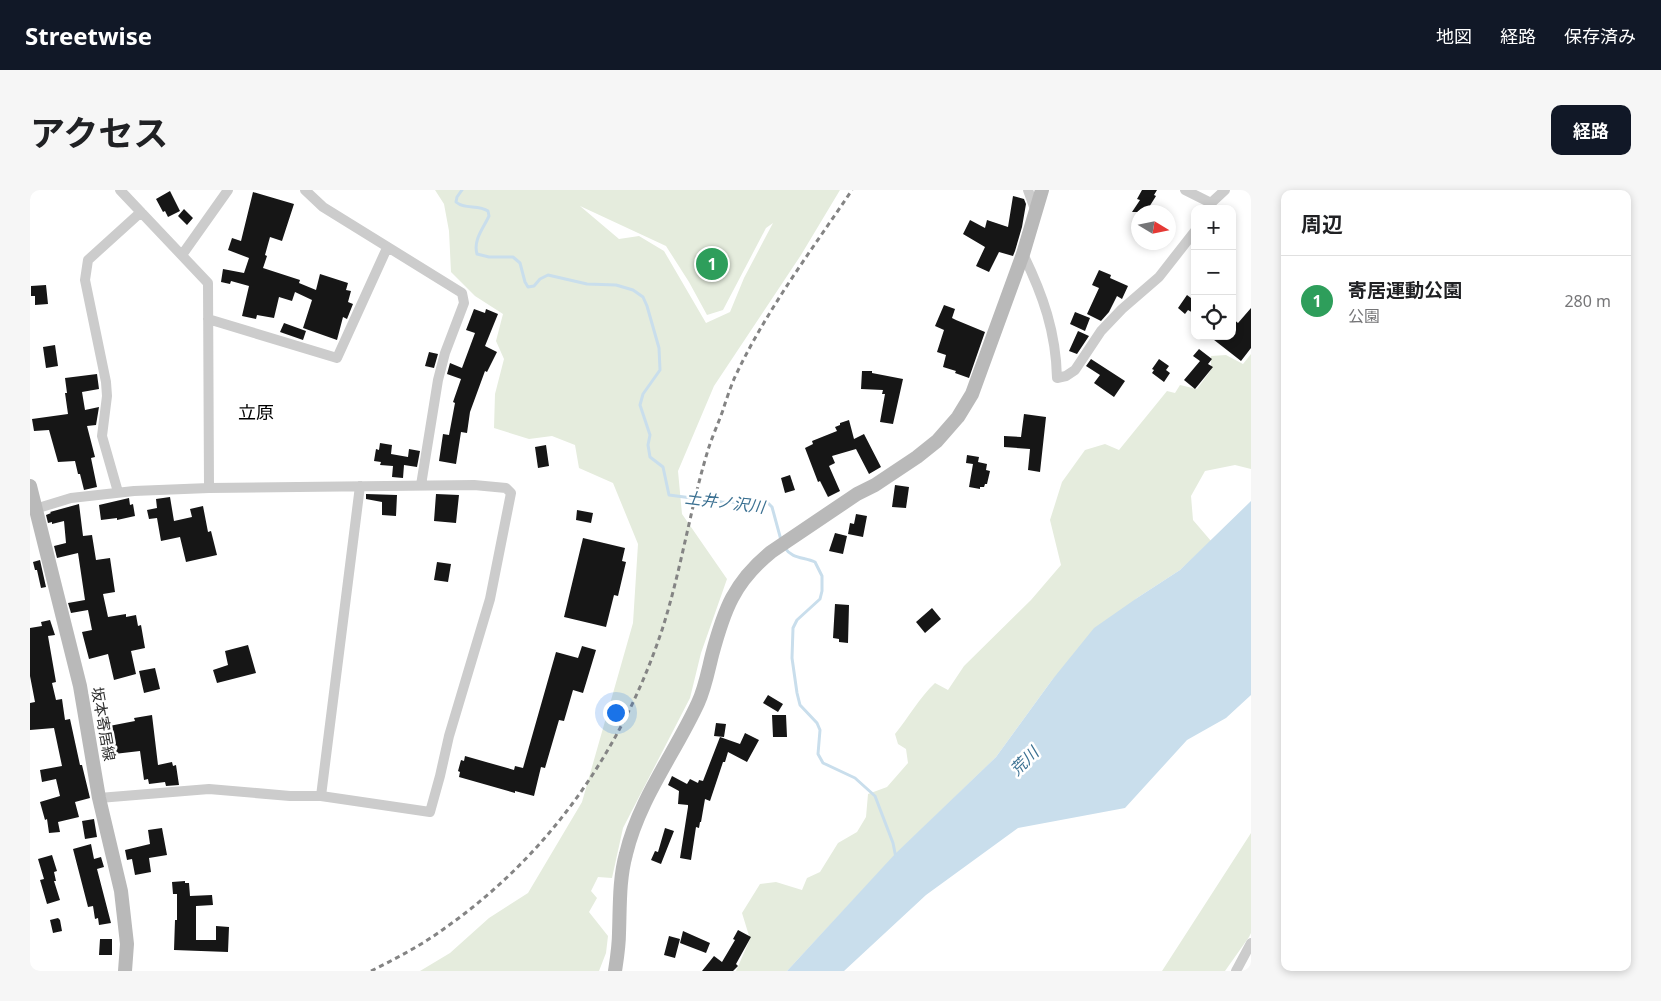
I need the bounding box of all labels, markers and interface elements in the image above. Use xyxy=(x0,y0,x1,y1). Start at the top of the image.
text: Streetwise xyxy=(25,19,152,52)
text: 地図 xyxy=(1436,24,1472,48)
text: 経路 xyxy=(1500,24,1536,48)
text: 保存済み xyxy=(1564,24,1636,48)
button: 経路 xyxy=(1551,105,1631,155)
text: アクセス xyxy=(30,109,168,156)
north arrow xyxy=(1131,205,1176,250)
map controls xyxy=(1191,205,1236,340)
button: + xyxy=(1191,205,1236,250)
text: 周辺 xyxy=(1301,210,1343,238)
pin: 1 xyxy=(696,245,728,283)
button: − xyxy=(1191,250,1236,295)
text: 寄居運動公園 xyxy=(1348,277,1462,303)
text: 1 xyxy=(1312,290,1322,312)
text: 280 m xyxy=(1564,290,1611,312)
button: locate xyxy=(1191,295,1236,340)
text: 公園 xyxy=(1348,305,1380,327)
district label: 立原 xyxy=(238,400,274,424)
water label: 土井ノ沢川 xyxy=(684,486,768,518)
street label: 坂本寄居線 xyxy=(88,685,120,763)
your location xyxy=(603,700,629,726)
water label: 荒川 xyxy=(1005,740,1045,780)

